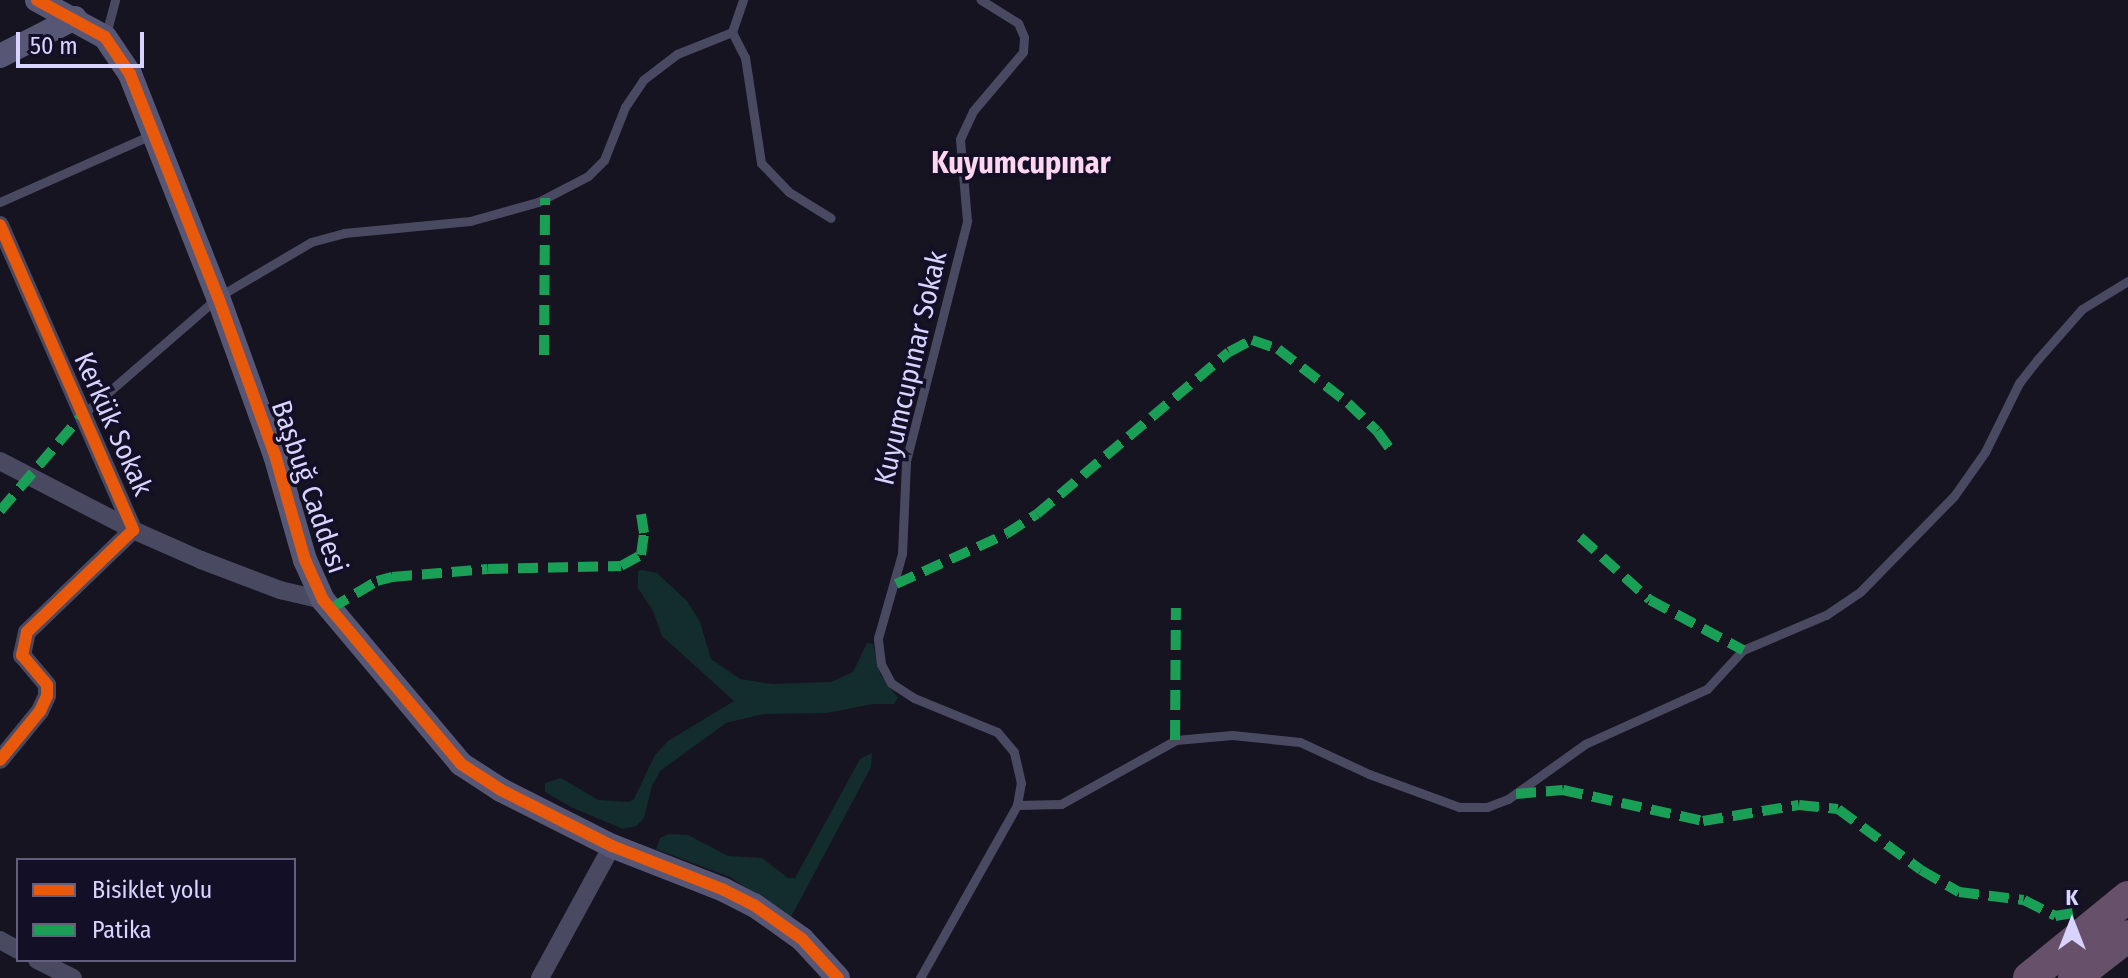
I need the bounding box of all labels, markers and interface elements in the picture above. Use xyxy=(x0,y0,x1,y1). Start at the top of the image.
scale bar xyxy=(20,16,148,66)
text: 50 m xyxy=(30,32,78,60)
district label: Kuyumcupınar xyxy=(931,145,1111,181)
street label: Kuyumcupınar Sokak xyxy=(868,248,954,488)
street label: Kerkük Sokak xyxy=(67,347,159,501)
street label: Başbuğ Caddesi xyxy=(264,396,354,578)
legend xyxy=(16,858,296,962)
text: Bisiklet yolu xyxy=(92,876,212,904)
north arrow xyxy=(2032,882,2112,962)
text: K xyxy=(2066,884,2078,911)
text: Patika xyxy=(92,916,152,944)

